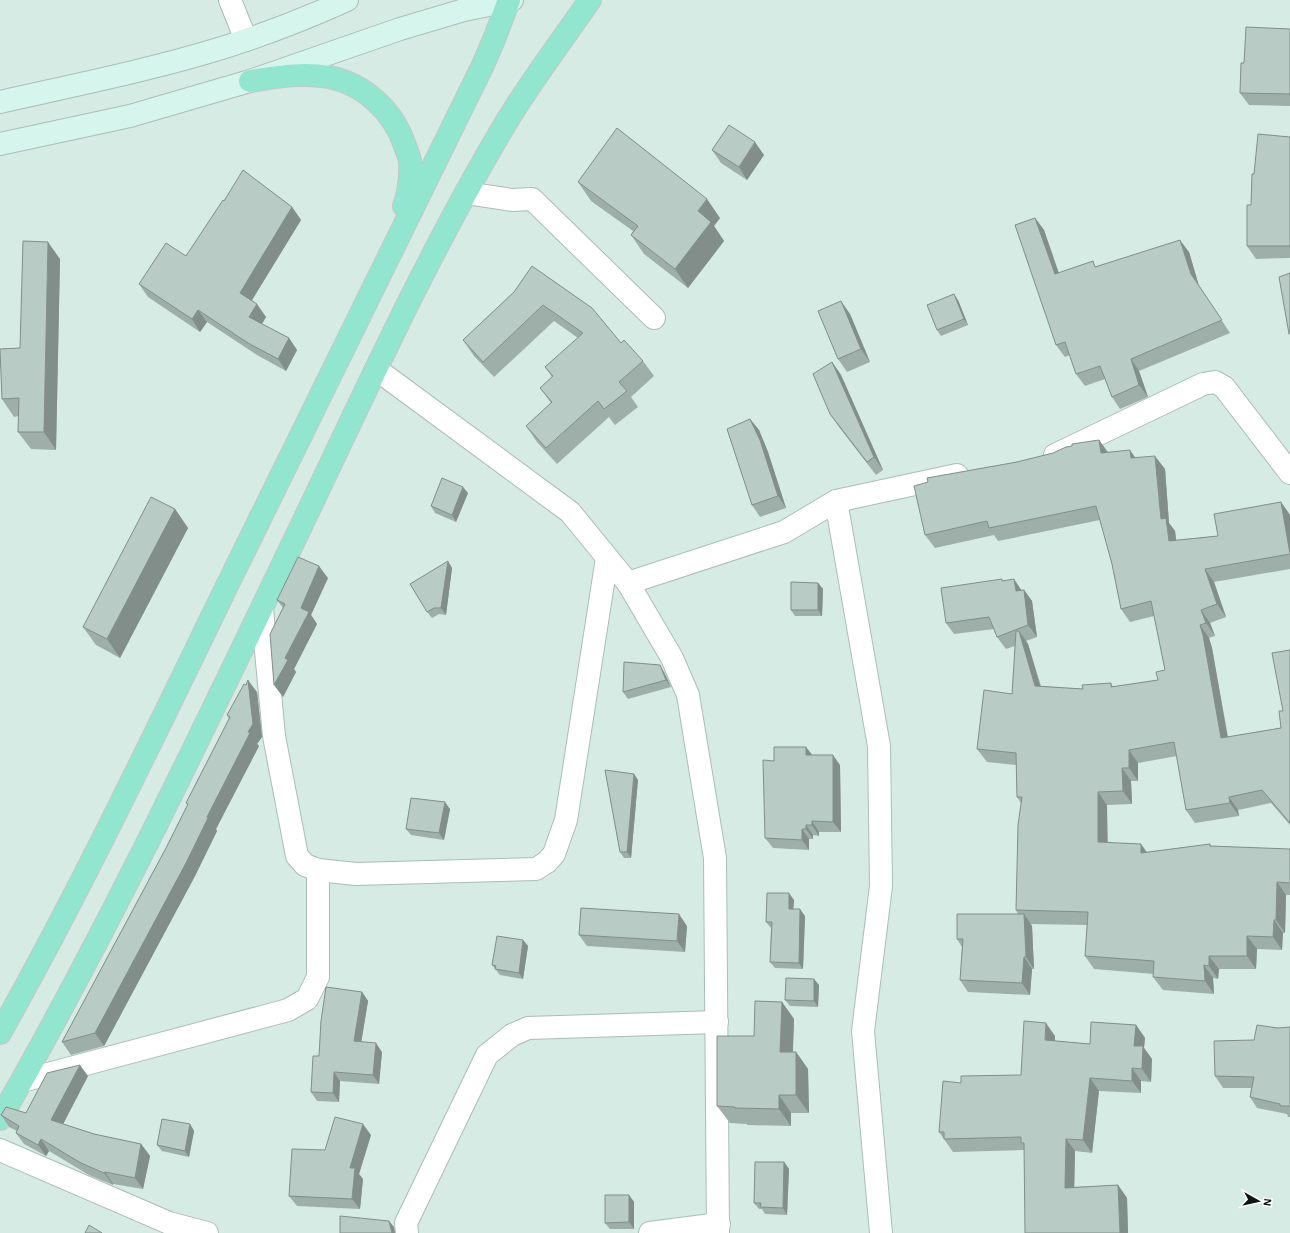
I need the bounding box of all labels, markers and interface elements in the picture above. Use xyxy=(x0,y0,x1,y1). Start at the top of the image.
north arrow xyxy=(1238,1181,1278,1221)
text: N xyxy=(1261,1198,1273,1207)

